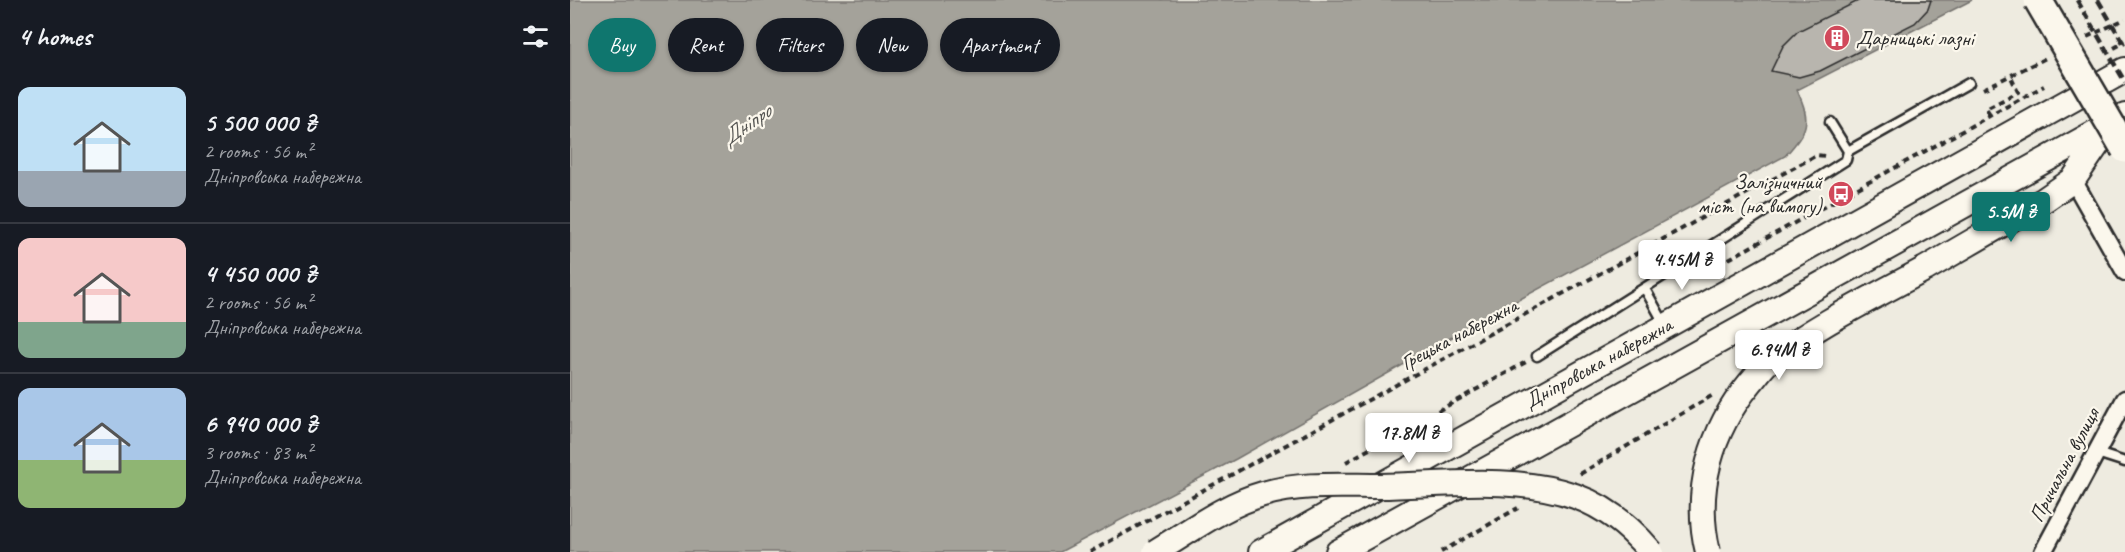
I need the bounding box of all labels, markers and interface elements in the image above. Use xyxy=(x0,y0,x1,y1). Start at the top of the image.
chip: Buy xyxy=(588,18,656,72)
chip: Rent xyxy=(668,18,744,72)
chip: Filters xyxy=(756,18,844,72)
chip: New xyxy=(856,18,928,72)
chip: Apartment xyxy=(940,18,1060,72)
text: 4 homes xyxy=(18,20,91,53)
icon: filters xyxy=(519,20,552,53)
building icon: Дарницькі лазні xyxy=(1822,23,1852,53)
place label: Дарницькі лазні xyxy=(1856,25,1977,51)
water label: Дніпро xyxy=(716,96,779,152)
text: 5 500 000 ₴ xyxy=(204,106,316,139)
icon: home xyxy=(66,111,138,183)
text: 2 rooms · 56 m² xyxy=(204,139,312,164)
text: Дніпровська набережна xyxy=(204,164,361,189)
place label: Залізничний міст (на вимогу) xyxy=(1698,169,1823,219)
bus stop icon: Залізничний міст (на вимогу) xyxy=(1826,179,1856,209)
pin: 5.5M ₴ xyxy=(1962,192,2060,243)
text: 5.5M ₴ xyxy=(1986,199,2036,224)
pin: 4.45M ₴ xyxy=(1627,240,1737,291)
text: 4.45M ₴ xyxy=(1652,247,1712,272)
text: 4 450 000 ₴ xyxy=(204,257,316,290)
icon: home xyxy=(66,262,138,334)
text: 2 rooms · 56 m² xyxy=(204,290,312,315)
street label: Грецька набережна xyxy=(1396,291,1524,376)
street label: Дніпровська набережна xyxy=(1520,311,1678,414)
text: Дніпровська набережна xyxy=(204,315,361,340)
pin: 6.94M ₴ xyxy=(1724,330,1834,381)
text: 6.94M ₴ xyxy=(1749,337,1809,362)
street label: Причальна вулиця xyxy=(2023,402,2106,526)
text: 6 940 000 ₴ xyxy=(204,407,317,440)
icon: home xyxy=(66,412,138,484)
pin: 17.8M ₴ xyxy=(1354,413,1464,464)
text: 17.8M ₴ xyxy=(1379,420,1439,445)
text: 3 rooms · 83 m² xyxy=(204,440,312,465)
text: Дніпровська набережна xyxy=(204,465,361,490)

